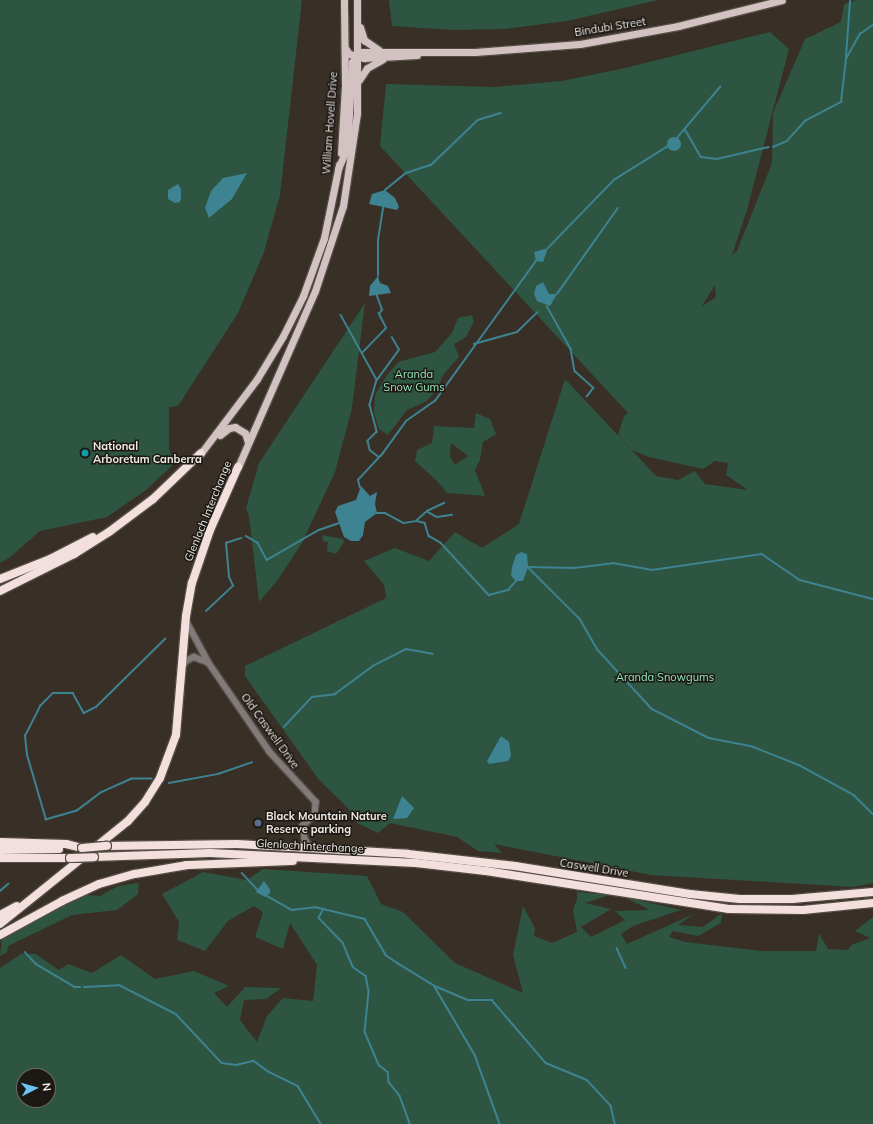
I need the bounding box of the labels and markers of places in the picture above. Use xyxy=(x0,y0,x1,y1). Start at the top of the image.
place label: National Arboretum Canberra xyxy=(93,440,202,466)
marker: National Arboretum Canberra xyxy=(80,448,90,458)
place label: Black Mountain Nature Reserve parking xyxy=(266,810,387,836)
marker: Black Mountain Nature Reserve parking xyxy=(253,818,263,828)

